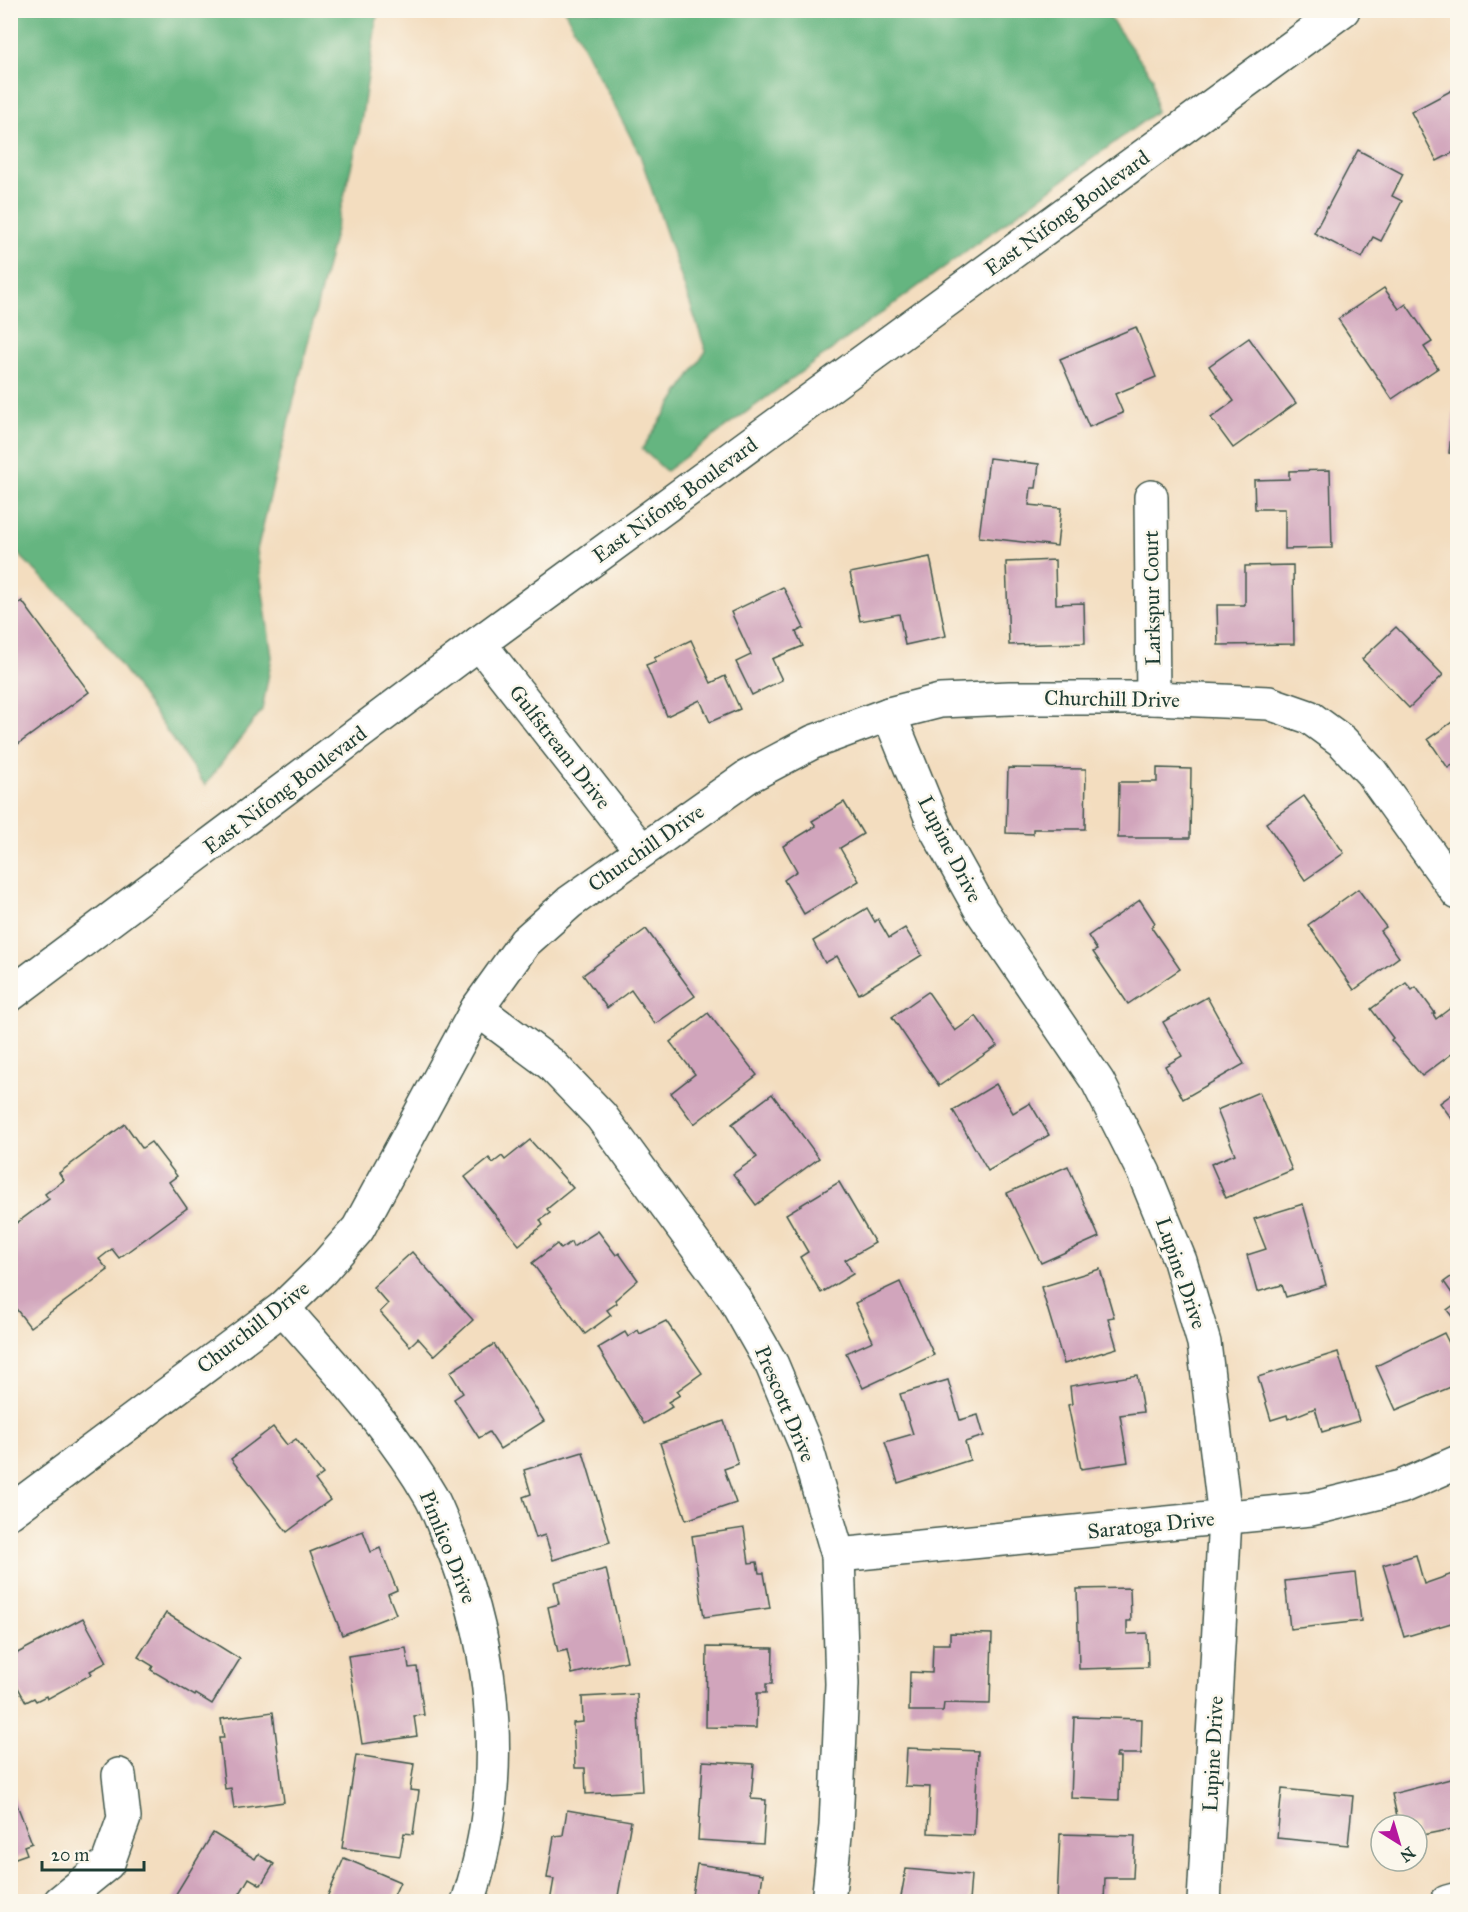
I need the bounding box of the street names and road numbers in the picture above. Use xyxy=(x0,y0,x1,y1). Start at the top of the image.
street label: East Nifong Boulevard xyxy=(979,144,1155,282)
street label: East Nifong Boulevard xyxy=(587,431,763,569)
street label: Larkspur Court xyxy=(1138,530,1166,666)
street label: Gulfstream Drive xyxy=(503,680,617,814)
street label: Churchill Drive xyxy=(1044,685,1180,713)
street label: East Nifong Boulevard xyxy=(198,720,372,860)
street label: Lupine Drive xyxy=(912,791,988,907)
street label: Churchill Drive xyxy=(583,798,709,898)
street label: Lupine Drive xyxy=(1150,1214,1212,1332)
street label: Churchill Drive xyxy=(192,1275,315,1379)
street label: Prescott Drive xyxy=(749,1342,821,1466)
street label: Pimlico Drive xyxy=(414,1487,483,1607)
street label: Saratoga Drive xyxy=(1086,1505,1216,1545)
street label: Lupine Drive xyxy=(1197,1695,1229,1813)

